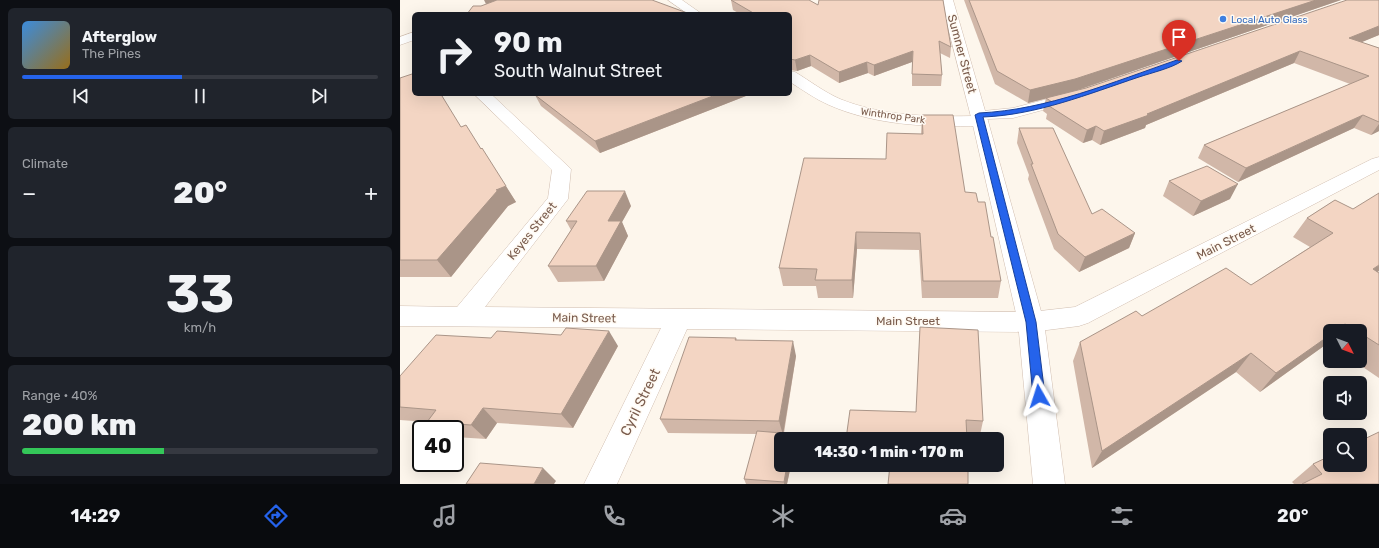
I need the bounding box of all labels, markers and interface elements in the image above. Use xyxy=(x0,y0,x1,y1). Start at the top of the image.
street label: Sumner Street xyxy=(945,13,979,95)
marker: Local Auto Glass xyxy=(1218,14,1228,24)
place label: Local Auto Glass xyxy=(1231,14,1308,26)
pin xyxy=(1162,20,1196,61)
text: 90 m xyxy=(494,26,563,59)
icon: arrive xyxy=(1168,26,1190,48)
text: Afterglow xyxy=(82,28,157,46)
icon: right xyxy=(428,28,480,80)
text: The Pines xyxy=(82,46,141,61)
text: South Walnut Street xyxy=(494,60,662,82)
icon: previous xyxy=(70,85,92,107)
icon: pause xyxy=(189,85,211,107)
icon: next xyxy=(308,85,330,107)
street label: Winthrop Park xyxy=(860,106,927,127)
text: Climate xyxy=(22,156,68,171)
text: 20° xyxy=(173,175,227,211)
text: − xyxy=(22,180,36,207)
text: + xyxy=(364,180,378,207)
street label: Keyes Street xyxy=(504,199,560,263)
street label: Main Street xyxy=(1194,221,1258,263)
text: 33 xyxy=(166,263,234,325)
street label: Main Street xyxy=(552,310,616,326)
street label: Main Street xyxy=(876,314,940,328)
text: km/h xyxy=(184,320,216,335)
north arrow xyxy=(1323,324,1367,368)
map controls xyxy=(1323,324,1367,472)
street label: Cyril Street xyxy=(617,365,664,439)
position arrow xyxy=(1018,375,1060,417)
button: sound xyxy=(1323,376,1367,420)
text: Range · 40% xyxy=(22,388,98,403)
text: 200 km xyxy=(22,407,136,443)
speed limit sign: 40 xyxy=(412,420,464,472)
button: search xyxy=(1323,428,1367,472)
text: 14:30 · 1 min · 170 m xyxy=(814,443,964,461)
icon: directions xyxy=(262,502,290,530)
icon: music xyxy=(431,502,459,530)
icon: phone xyxy=(600,502,628,530)
icon: climate xyxy=(769,502,797,530)
icon: car xyxy=(939,502,967,530)
icon: filters xyxy=(1108,502,1136,530)
text: 14:29 xyxy=(71,505,120,527)
text: 20° xyxy=(1277,505,1308,527)

